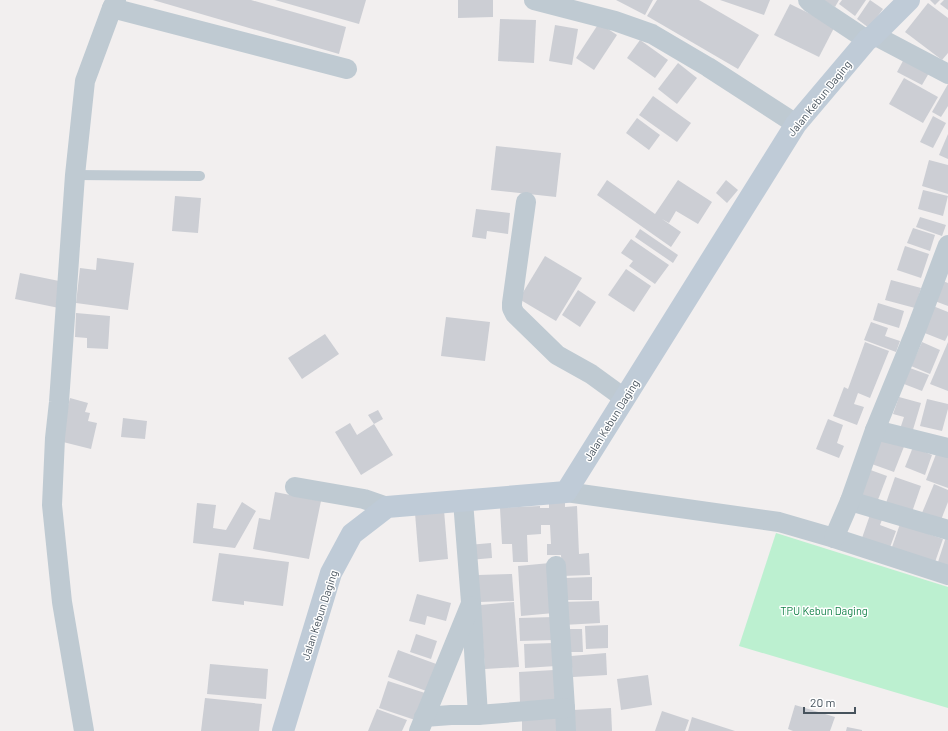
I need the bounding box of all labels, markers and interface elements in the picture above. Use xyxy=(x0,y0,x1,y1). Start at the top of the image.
street label: Jalan Kebun Daging xyxy=(785,57,854,138)
street label: Jalan Kebun Daging xyxy=(581,377,641,463)
street label: Jalan Kebun Daging xyxy=(298,568,340,662)
park label: TPU Kebun Daging xyxy=(780,604,868,617)
scale bar xyxy=(804,689,855,715)
text: 20 m xyxy=(810,695,836,709)

